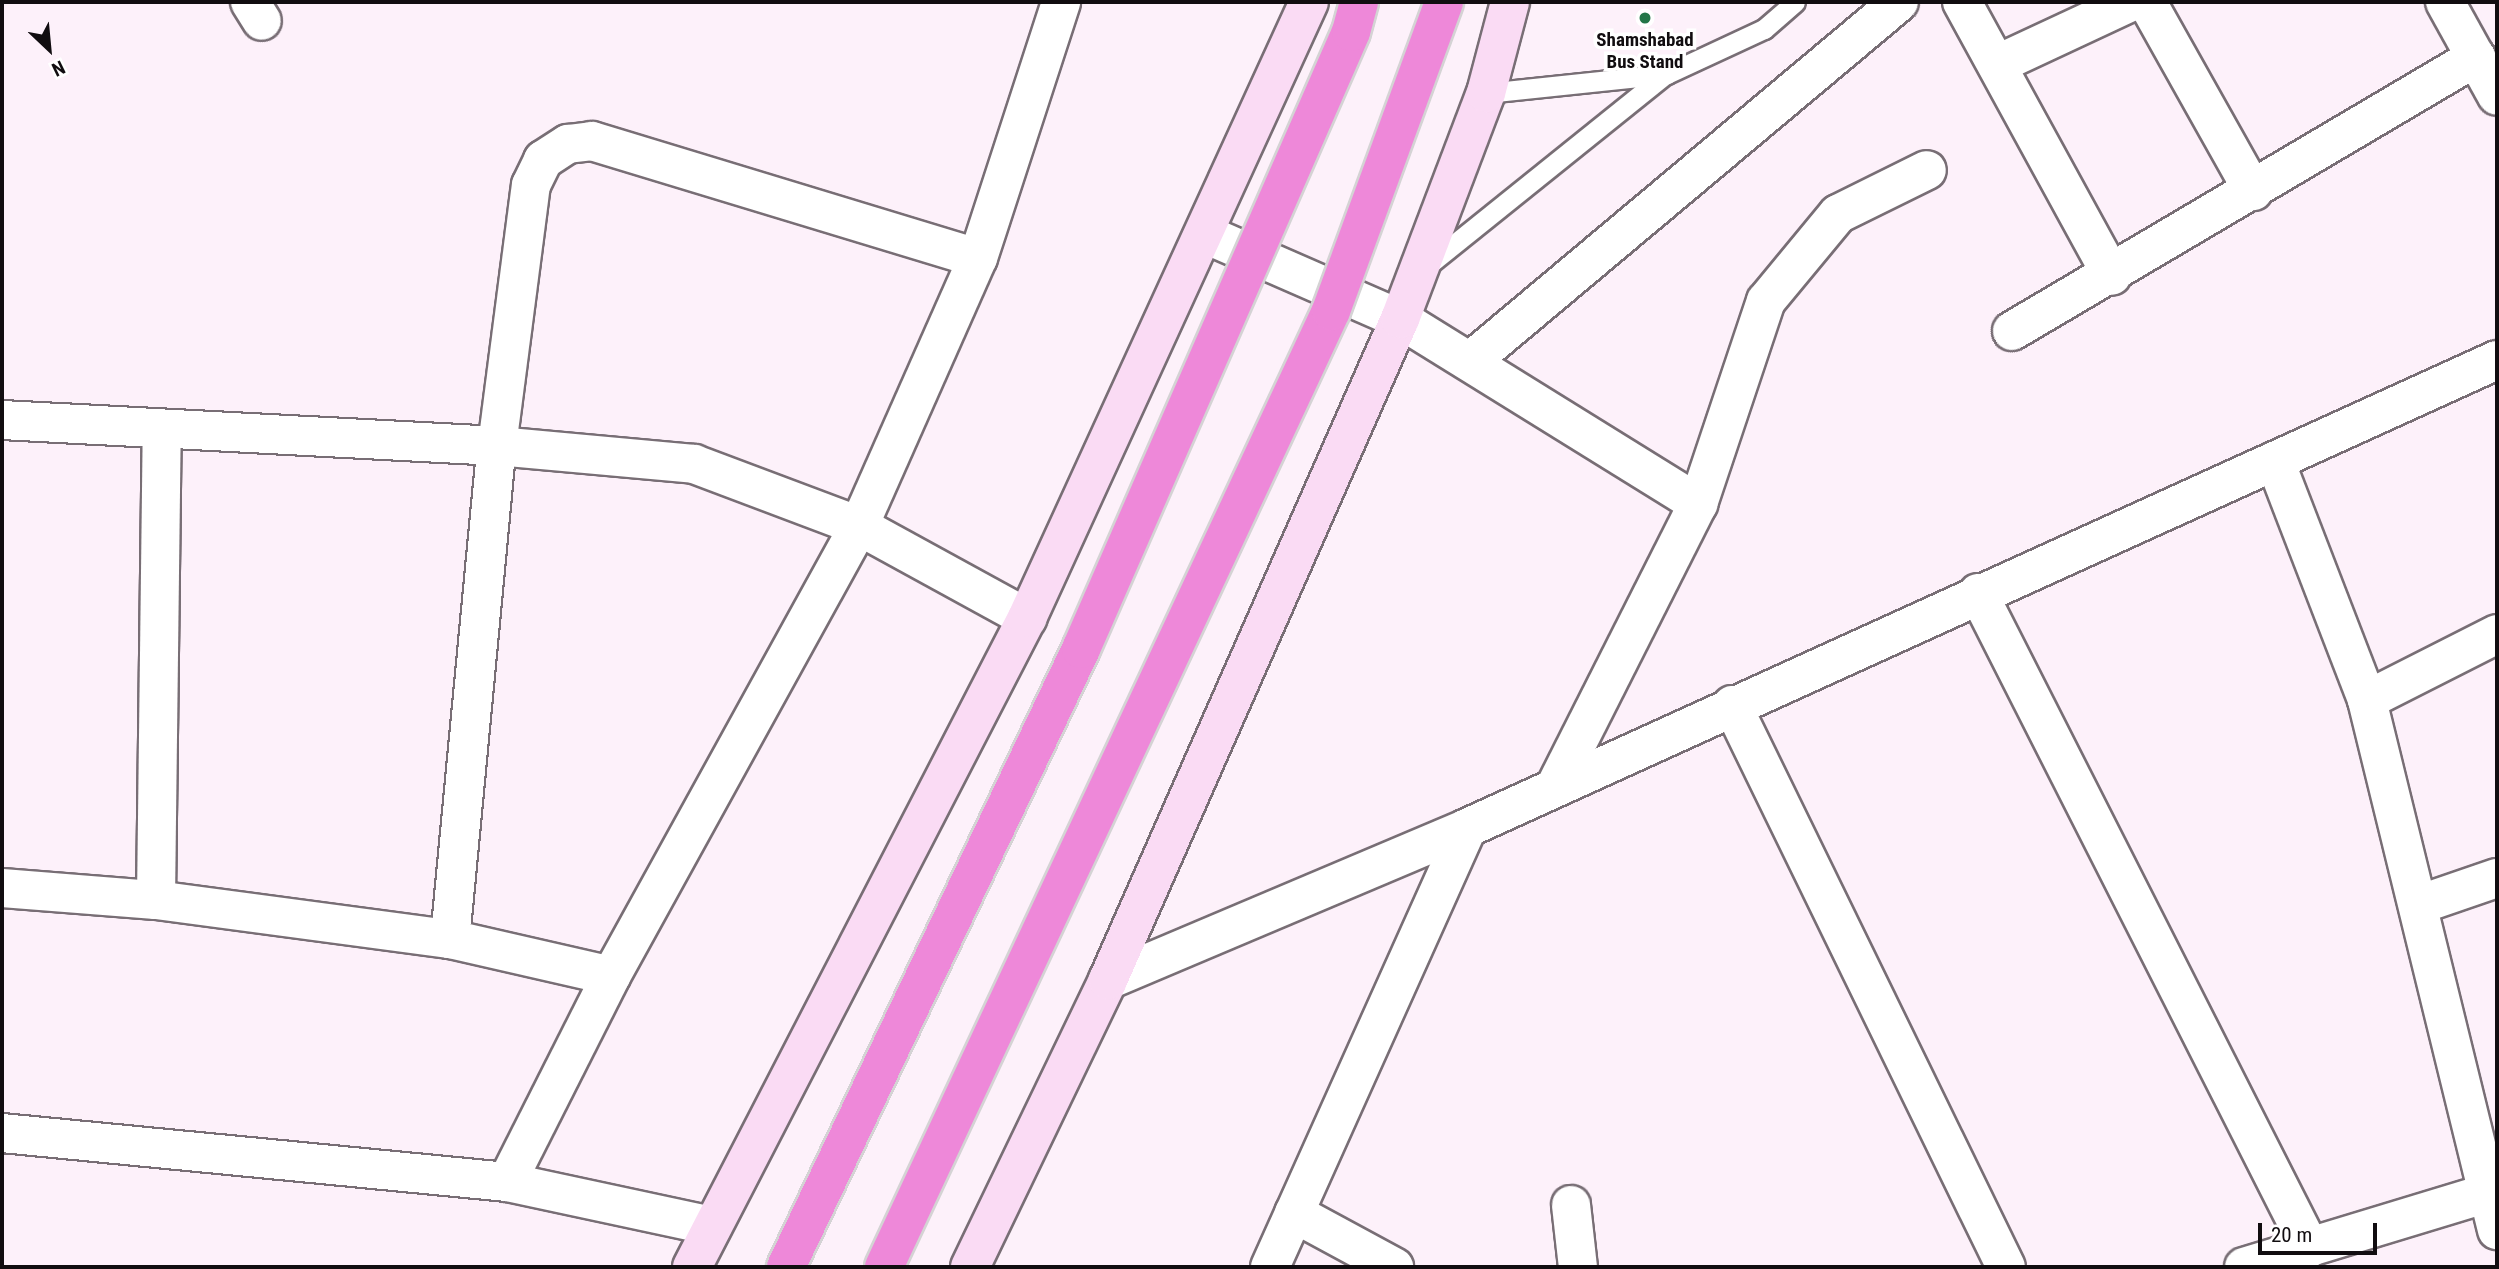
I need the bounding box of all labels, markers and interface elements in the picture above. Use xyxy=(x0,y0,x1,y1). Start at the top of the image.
marker: Shamshabad Bus Stand xyxy=(1637,10,1653,26)
north arrow xyxy=(14,14,84,84)
place label: Shamshabad Bus Stand xyxy=(1596,29,1694,73)
text: N xyxy=(48,55,69,81)
scale bar xyxy=(2261,1210,2380,1254)
text: 20 m xyxy=(2271,1223,2312,1247)

